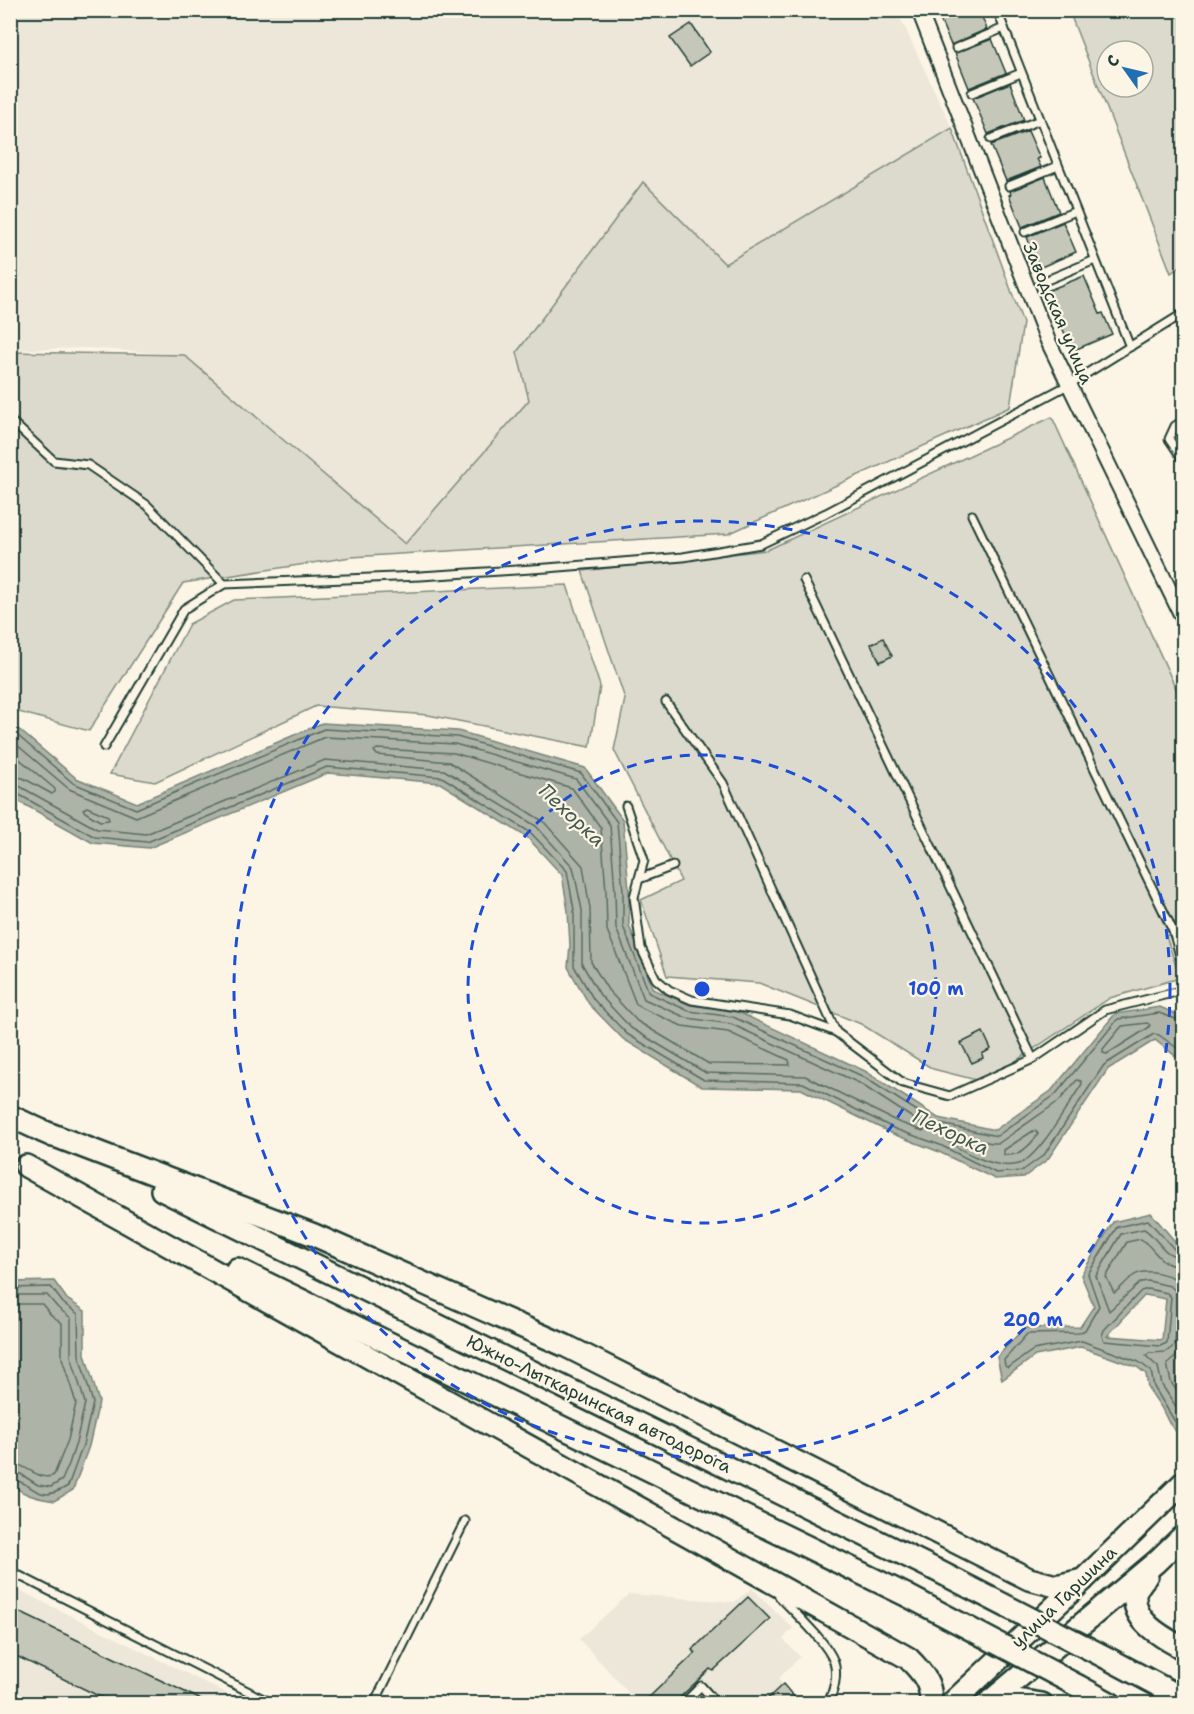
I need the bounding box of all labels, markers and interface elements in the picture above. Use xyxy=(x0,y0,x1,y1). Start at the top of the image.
north arrow xyxy=(1095,39,1155,99)
text: С xyxy=(1102,51,1125,71)
street label: Заводская улица xyxy=(1017,238,1099,388)
water label: Пехорка xyxy=(533,778,611,852)
text: 100 m xyxy=(908,977,964,1001)
centre of rings xyxy=(692,979,712,999)
water label: Пехорка xyxy=(909,1103,993,1161)
text: 200 m xyxy=(1003,1308,1064,1332)
street label: Южно-Лыткаринская автодорога xyxy=(463,1329,735,1479)
street label: улица Гаршина xyxy=(1006,1540,1122,1654)

